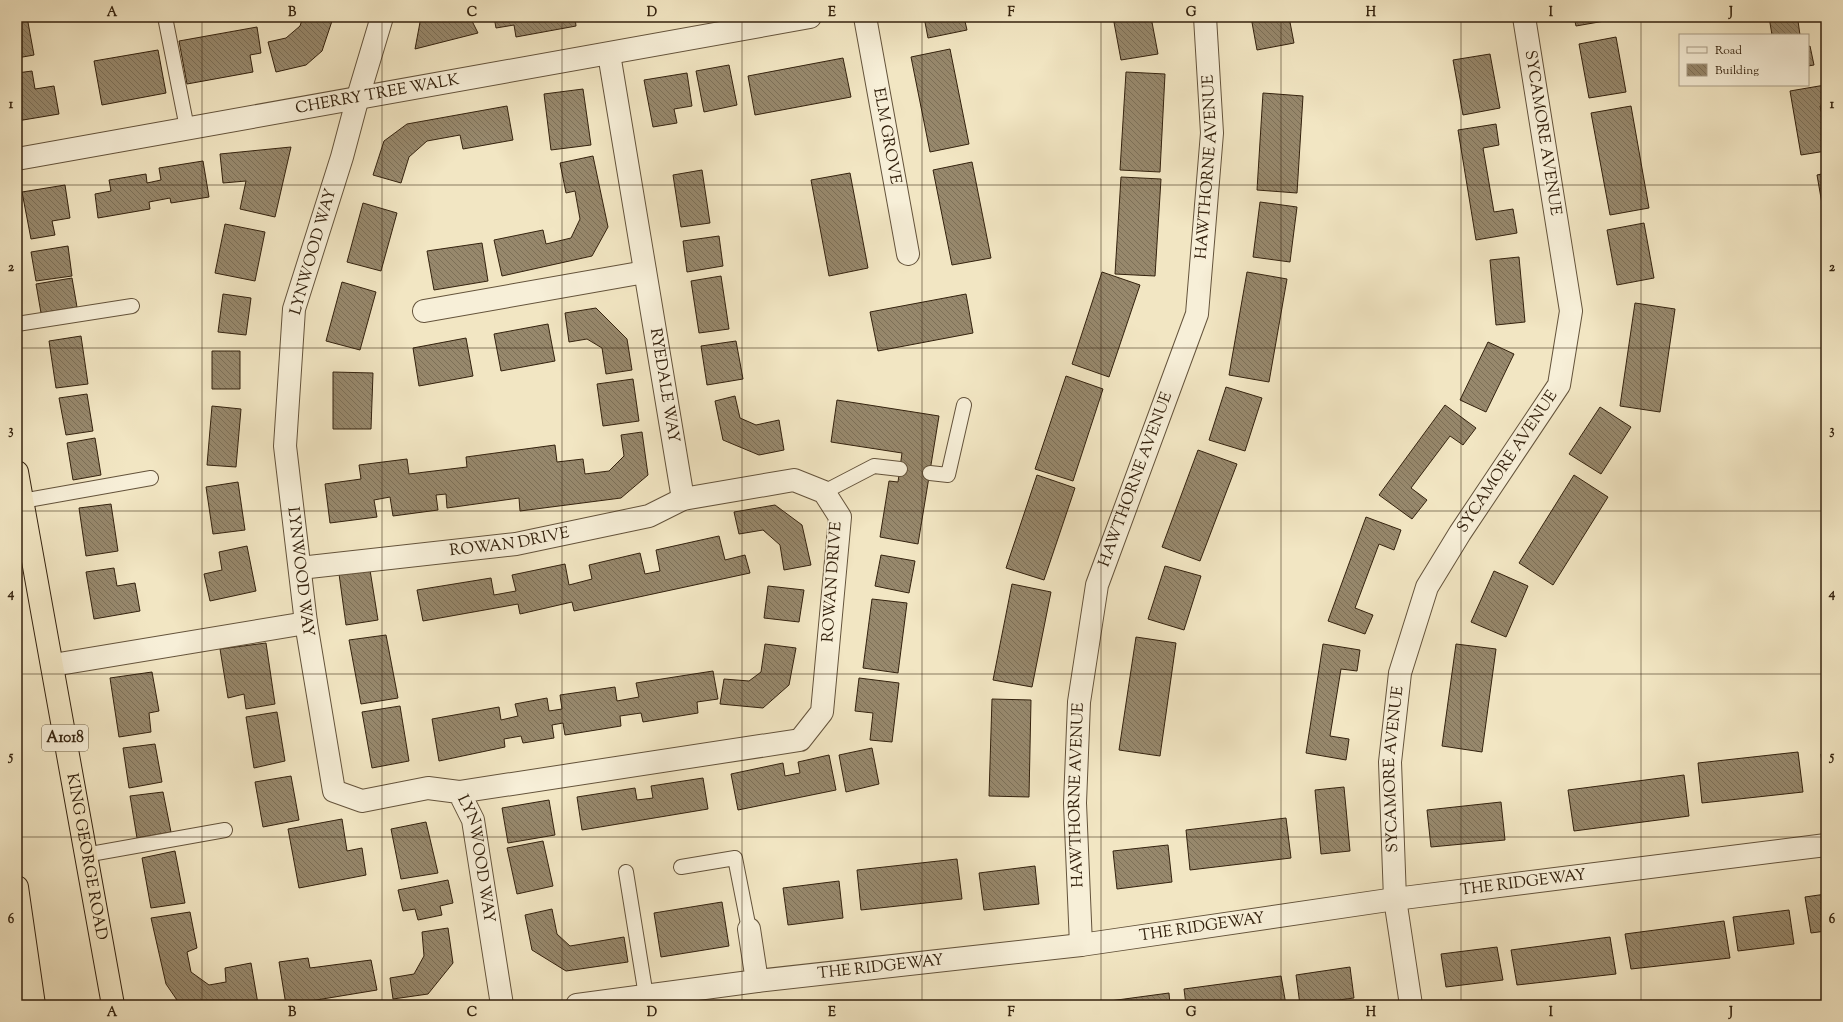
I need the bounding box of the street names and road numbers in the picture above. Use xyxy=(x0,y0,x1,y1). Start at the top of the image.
street label: SYCAMORE AVENUE xyxy=(1518,49,1566,218)
street label: CHERRY TREE WALK xyxy=(293,68,462,120)
street label: HAWTHORNE AVENUE xyxy=(1190,74,1224,260)
street label: ELM GROVE xyxy=(867,86,907,186)
street label: LYNWOOD WAY xyxy=(285,186,343,318)
street label: RYEDALE WAY xyxy=(643,326,685,445)
street label: SYCAMORE AVENUE xyxy=(1452,386,1564,538)
street label: HAWTHORNE AVENUE xyxy=(1093,388,1179,570)
street label: LYNWOOD WAY xyxy=(281,506,320,639)
street label: ROWAN DRIVE xyxy=(817,521,849,643)
street label: ROWAN DRIVE xyxy=(448,522,572,563)
street label: SYCAMORE AVENUE xyxy=(1378,685,1410,853)
street label: HAWTHORNE AVENUE xyxy=(1063,702,1090,888)
road number: A1018 xyxy=(42,725,88,751)
street label: KING GEORGE ROAD xyxy=(60,771,113,942)
street label: LYNWOOD WAY xyxy=(451,791,501,925)
street label: THE RIDGEWAY xyxy=(1459,864,1588,902)
street label: THE RIDGEWAY xyxy=(1138,907,1267,948)
street label: THE RIDGEWAY xyxy=(816,949,946,986)

